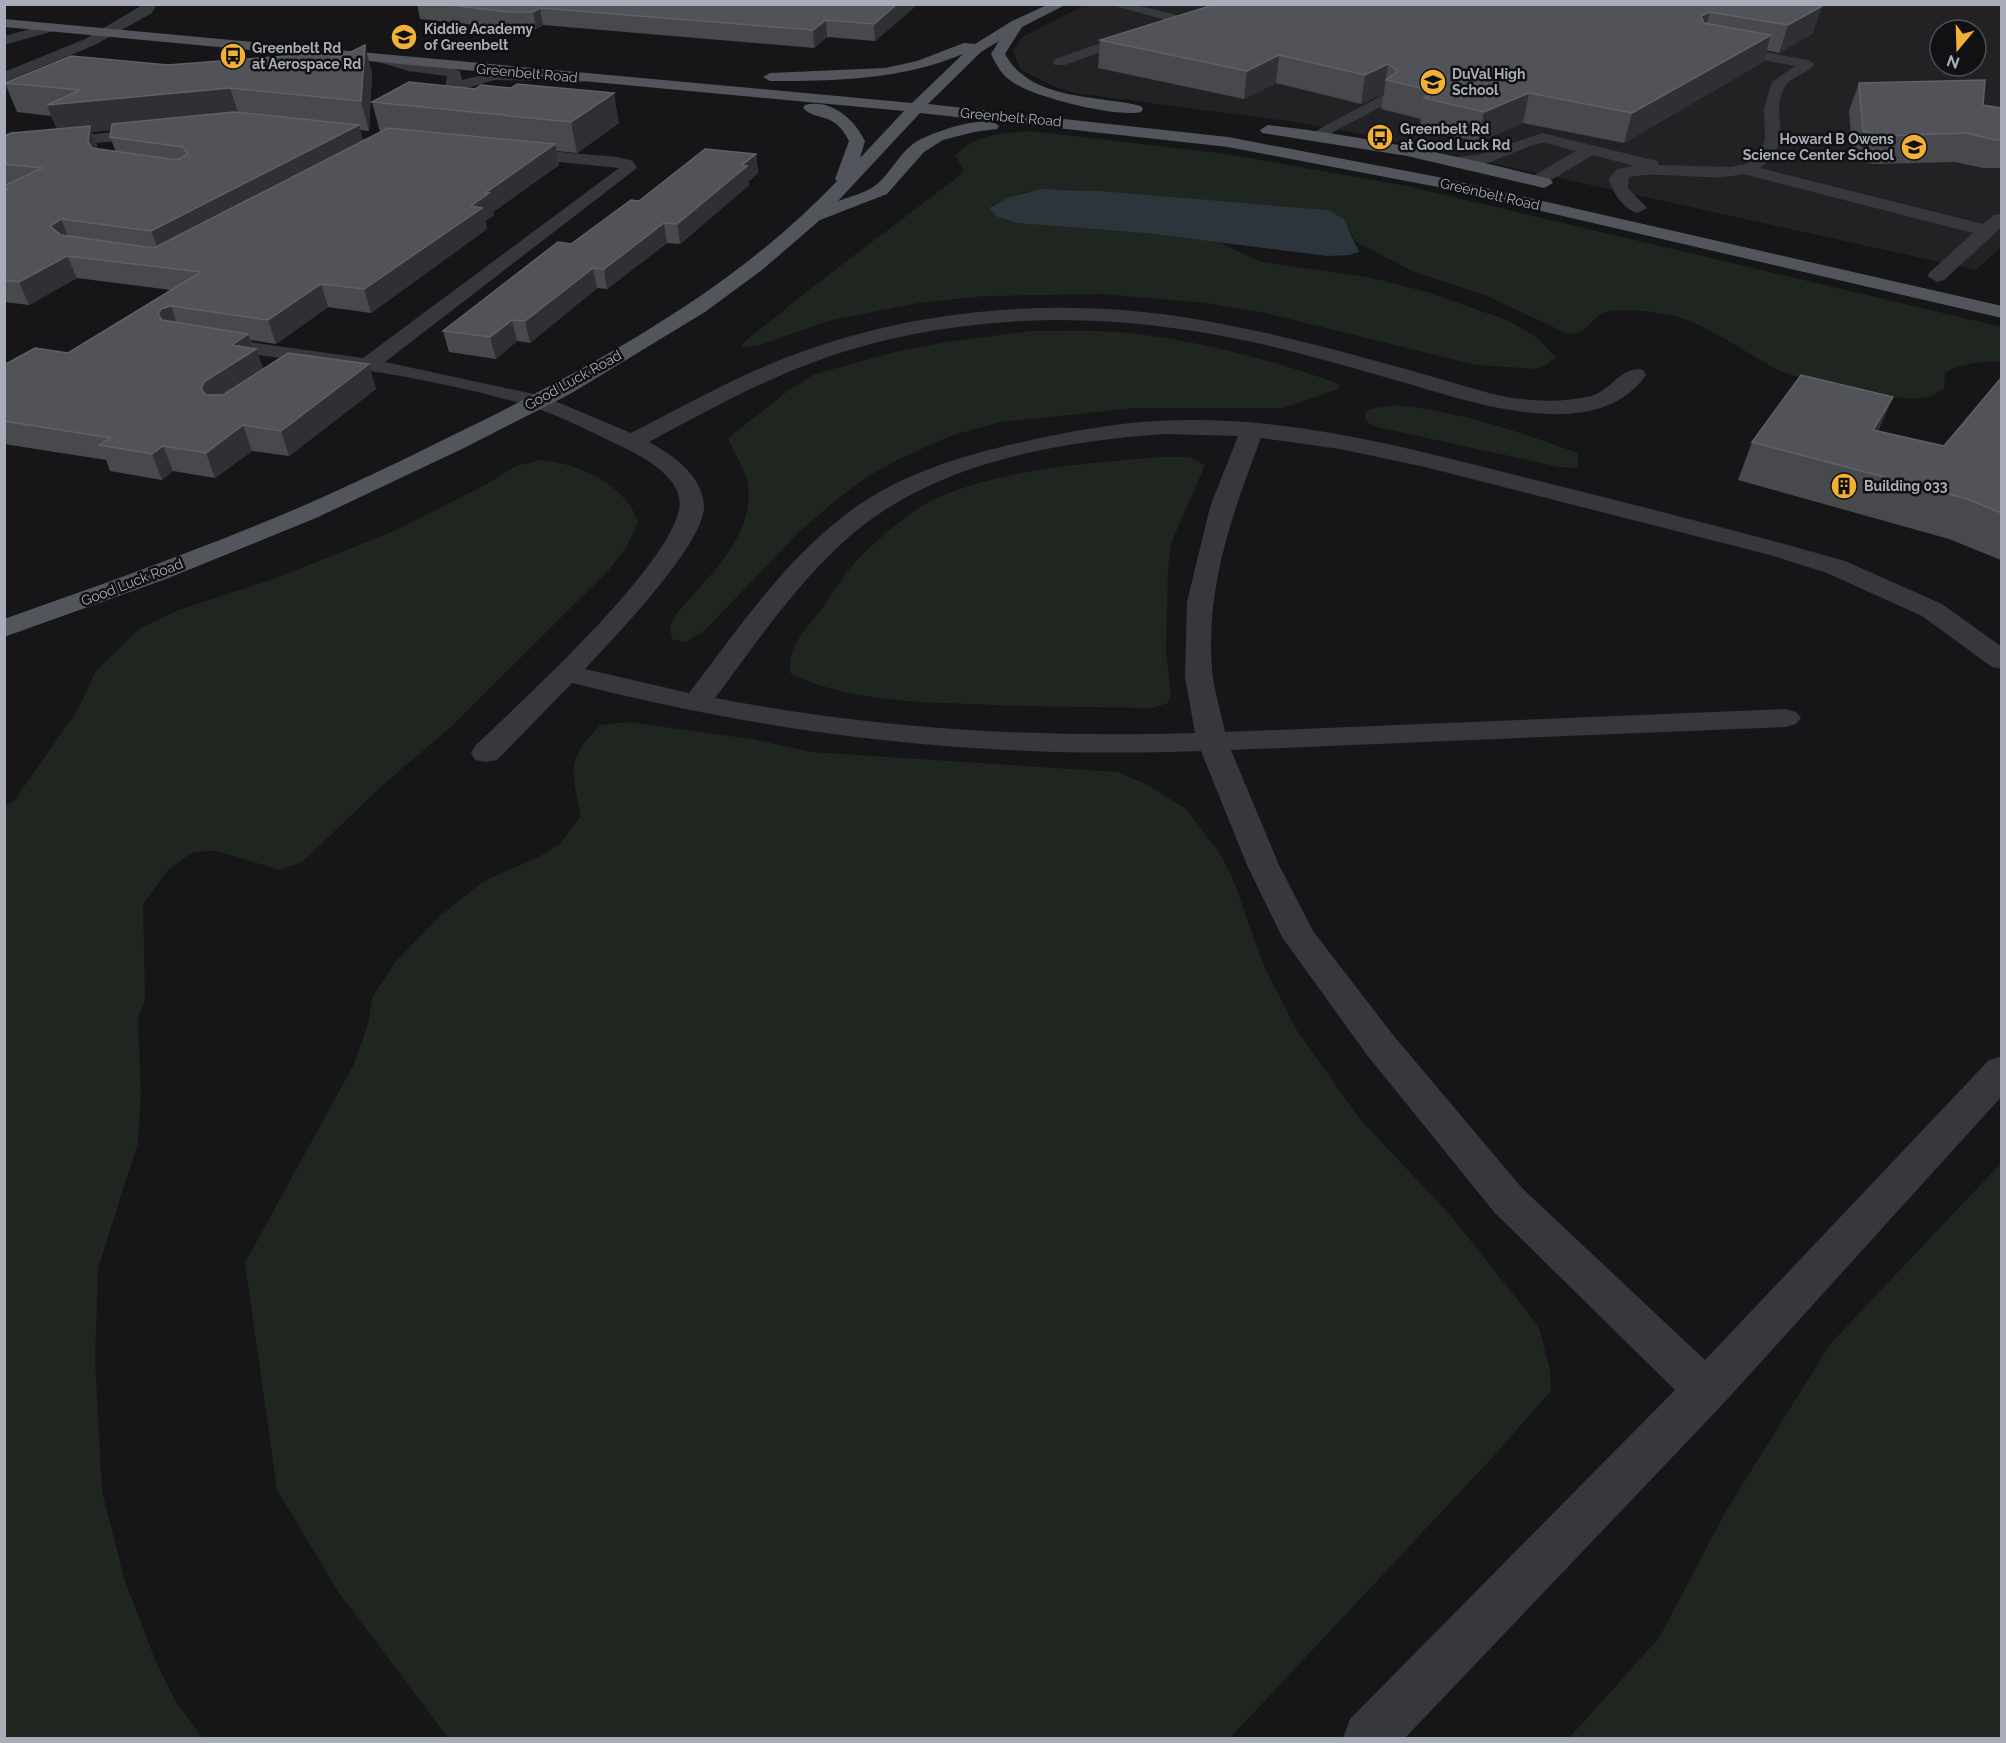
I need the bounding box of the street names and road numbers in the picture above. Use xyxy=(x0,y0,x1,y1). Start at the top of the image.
street label: Greenbelt Road xyxy=(476,61,578,85)
street label: Greenbelt Road xyxy=(960,105,1062,129)
street label: Greenbelt Road xyxy=(1439,175,1541,213)
street label: Good Luck Road xyxy=(522,347,624,413)
street label: Good Luck Road xyxy=(79,555,185,609)

